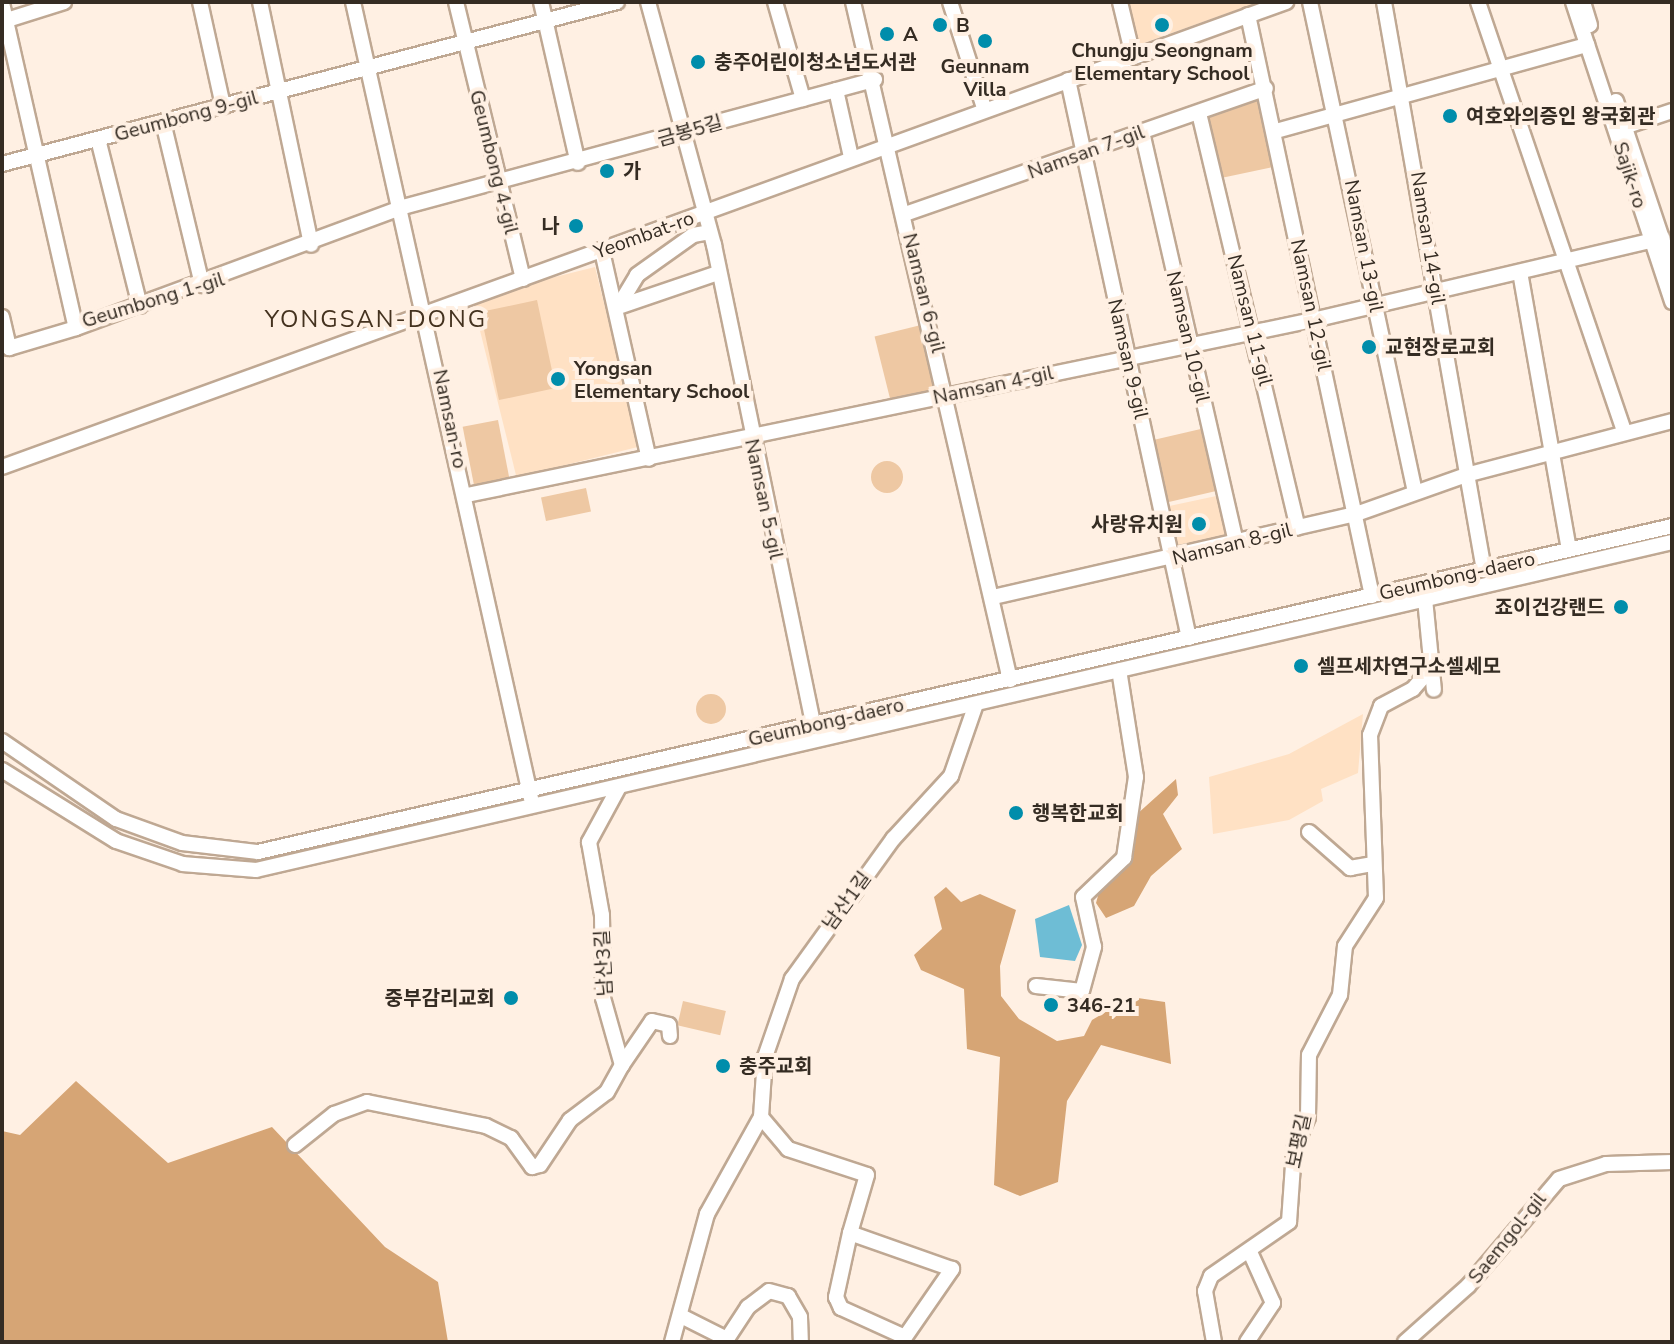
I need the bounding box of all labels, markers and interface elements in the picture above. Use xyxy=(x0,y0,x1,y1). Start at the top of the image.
place label: B xyxy=(956,13,970,37)
marker: B xyxy=(931,16,949,34)
marker: Chungju Seongnam Elementary School xyxy=(1153,16,1171,34)
place label: A xyxy=(903,22,918,46)
marker: A xyxy=(878,25,896,43)
marker: Geunnam Villa xyxy=(976,32,994,50)
place label: Chungju Seongnam Elementary School xyxy=(1071,38,1253,85)
place label: 충주어린이청소년도서관 xyxy=(714,50,916,74)
marker: 충주어린이청소년도서관 xyxy=(689,53,707,71)
place label: Geunnam Villa xyxy=(940,54,1030,101)
street label: Geumbong 9-gil xyxy=(112,85,260,147)
street label: Geumbong 4-gil xyxy=(465,88,523,236)
place label: 여호와의증인 왕국회관 xyxy=(1466,104,1655,128)
marker: 여호와의증인 왕국회관 xyxy=(1441,107,1459,125)
street label: 금봉5길 xyxy=(654,110,726,152)
street label: Namsan 7-gil xyxy=(1024,120,1148,184)
street label: Sajik-ro xyxy=(1608,139,1652,211)
place label: 가 xyxy=(623,159,641,183)
marker: 가 xyxy=(598,162,616,180)
street label: Namsan 14-gil xyxy=(1406,170,1450,306)
street label: Namsan 13-gil xyxy=(1339,178,1389,314)
street label: Yeombat-ro xyxy=(591,206,697,264)
place label: 나 xyxy=(542,214,560,238)
marker: 나 xyxy=(567,217,585,235)
street label: Namsan 6-gil xyxy=(898,231,950,355)
street label: Namsan 12-gil xyxy=(1285,237,1337,373)
street label: Namsan 11-gil xyxy=(1222,252,1278,388)
street label: Geumbong 1-gil xyxy=(79,267,227,333)
street label: Namsan 10-gil xyxy=(1161,269,1215,405)
street label: Namsan 9-gil xyxy=(1103,297,1153,421)
district label: YONGSAN-DONG xyxy=(265,306,487,334)
place label: 교현장로교회 xyxy=(1385,335,1495,359)
marker: 교현장로교회 xyxy=(1360,338,1378,356)
place label: Yongsan Elementary School xyxy=(574,356,749,403)
street label: Namsan 4-gil xyxy=(931,361,1055,409)
street label: Namsan-ro xyxy=(428,367,472,471)
marker: Yongsan Elementary School xyxy=(549,370,567,388)
street label: Namsan 5-gil xyxy=(740,437,788,561)
place label: 사랑유치원 xyxy=(1091,512,1183,536)
marker: 사랑유치원 xyxy=(1190,515,1208,533)
street label: Namsan 8-gil xyxy=(1170,518,1294,570)
street label: Geumbong-daero xyxy=(1377,546,1537,606)
place label: 죠이건강랜드 xyxy=(1495,595,1605,619)
marker: 죠이건강랜드 xyxy=(1612,598,1630,616)
place label: 셀프세차연구소셀세모 xyxy=(1317,654,1501,678)
marker: 셀프세차연구소셀세모 xyxy=(1292,657,1310,675)
street label: Geumbong-daero xyxy=(746,692,906,752)
place label: 행복한교회 xyxy=(1032,801,1124,825)
marker: 행복한교회 xyxy=(1007,804,1025,822)
street label: 남산1길 xyxy=(818,867,876,935)
street label: 남산3길 xyxy=(590,929,618,997)
place label: 중부감리교회 xyxy=(385,986,495,1010)
marker: 중부감리교회 xyxy=(502,989,520,1007)
place label: 346-21 xyxy=(1067,993,1136,1017)
marker: 346-21 xyxy=(1042,996,1060,1014)
place label: 충주교회 xyxy=(739,1054,813,1078)
marker: 충주교회 xyxy=(714,1057,732,1075)
street label: 보평길 xyxy=(1282,1112,1316,1170)
street label: Saemgol-gil xyxy=(1463,1188,1551,1288)

